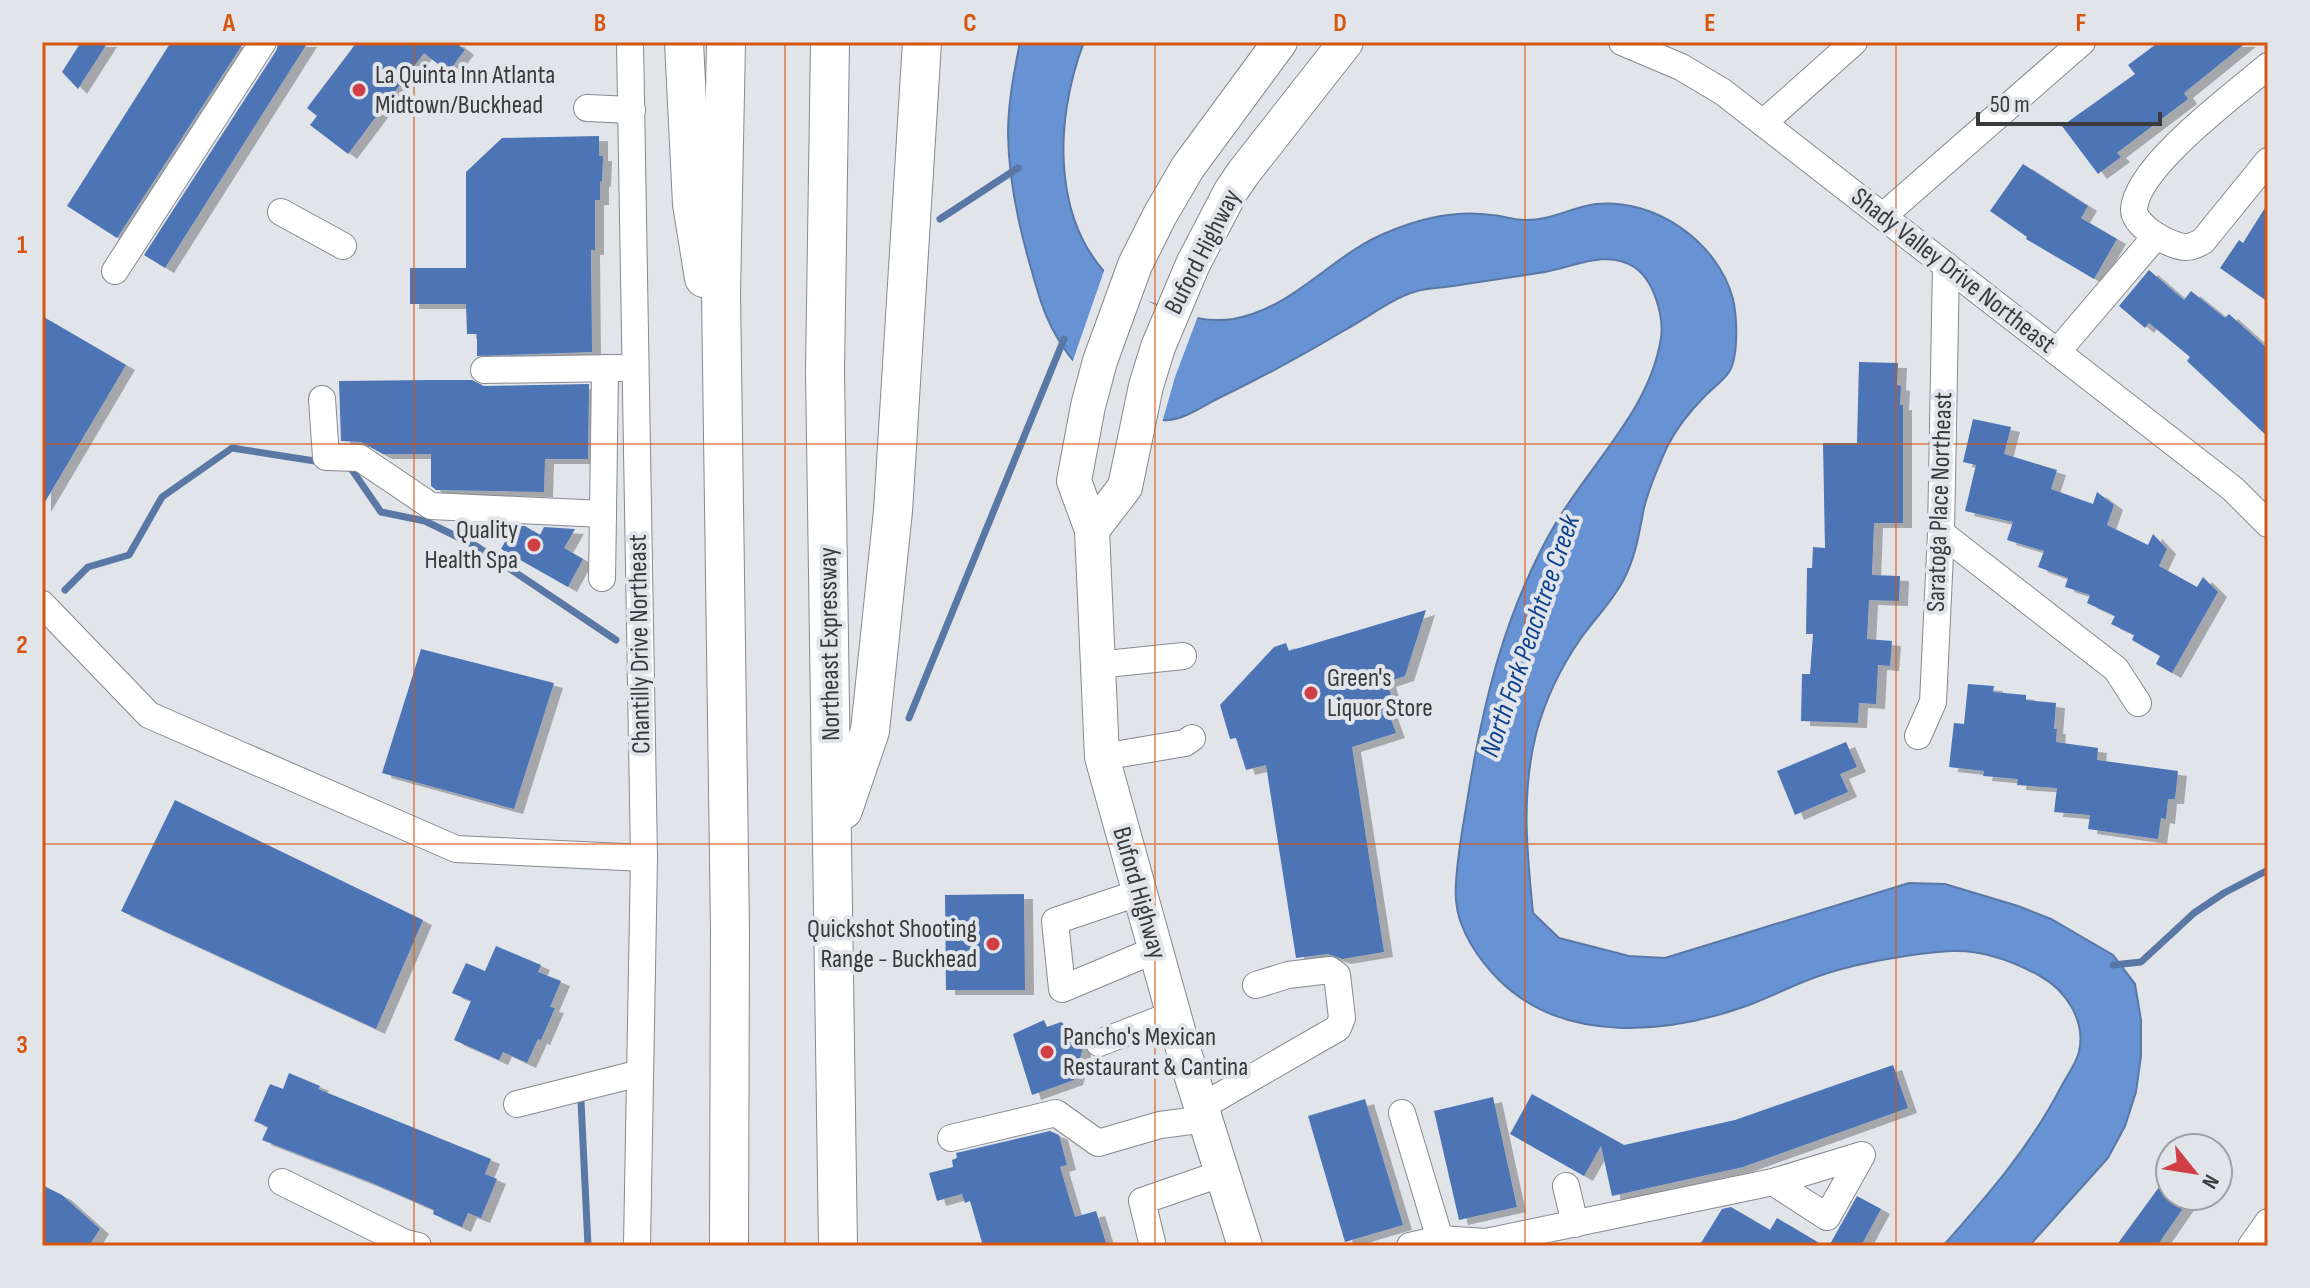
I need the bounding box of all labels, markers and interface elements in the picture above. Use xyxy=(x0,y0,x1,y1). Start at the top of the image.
text: A xyxy=(222,8,236,39)
text: B xyxy=(594,8,606,39)
text: C xyxy=(963,8,977,39)
text: D xyxy=(1333,8,1347,39)
text: E xyxy=(1704,8,1716,39)
text: F xyxy=(2076,8,2087,39)
place label: La Quinta Inn Atlanta Midtown/Buckhead xyxy=(375,60,555,121)
scale bar xyxy=(1978,76,2160,126)
marker: La Quinta Inn Atlanta Midtown/Buckhead xyxy=(350,81,368,99)
text: 50 m xyxy=(1990,90,2030,119)
street label: Shady Valley Drive Northeast xyxy=(1845,182,2061,360)
street label: Buford Highway xyxy=(1158,184,1248,320)
text: 1 xyxy=(17,230,27,261)
street label: Saratoga Place Northeast xyxy=(1921,391,1959,613)
water label: North Fork Peachtree Creek xyxy=(1473,509,1587,761)
place label: Quality Health Spa xyxy=(424,515,518,576)
street label: Chantilly Drive Northeast xyxy=(623,534,657,754)
marker: Quality Health Spa xyxy=(525,536,543,554)
street label: Northeast Expressway xyxy=(813,547,847,741)
text: 2 xyxy=(16,630,28,661)
place label: Green's Liquor Store xyxy=(1327,663,1433,724)
marker: Green's Liquor Store xyxy=(1302,684,1320,702)
street label: Buford Highway xyxy=(1105,823,1173,963)
place label: Quickshot Shooting Range - Buckhead xyxy=(807,914,977,975)
marker: Quickshot Shooting Range - Buckhead xyxy=(984,935,1002,953)
place label: Pancho's Mexican Restaurant & Cantina xyxy=(1063,1022,1248,1083)
text: 3 xyxy=(16,1030,28,1061)
marker: Pancho's Mexican Restaurant & Cantina xyxy=(1038,1043,1056,1061)
north arrow xyxy=(2154,1132,2234,1212)
text: N xyxy=(2195,1169,2225,1193)

